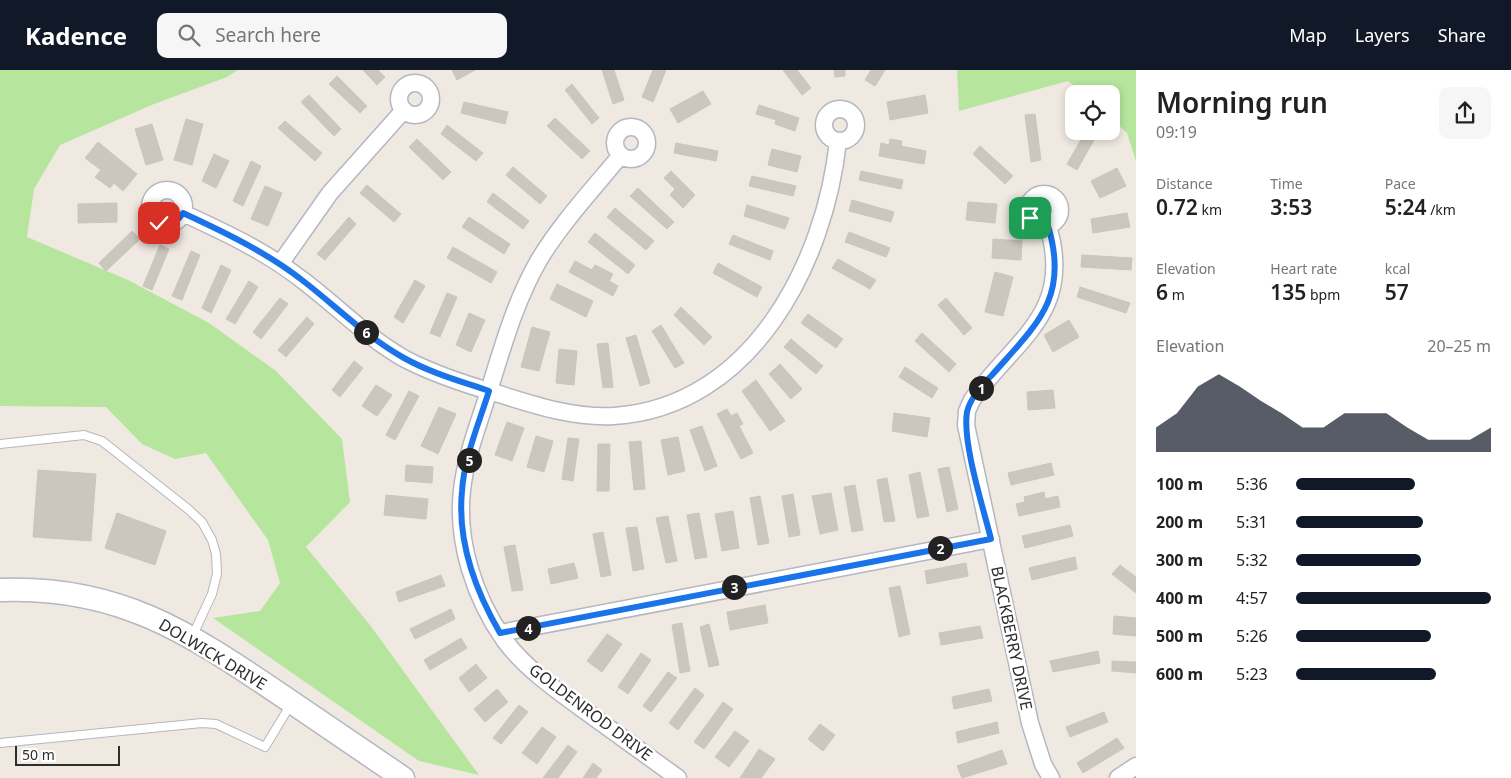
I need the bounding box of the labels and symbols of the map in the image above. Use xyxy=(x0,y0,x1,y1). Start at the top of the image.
pin xyxy=(1009,197,1051,239)
pin xyxy=(138,202,180,244)
pin: 6 xyxy=(354,320,378,344)
pin: 1 xyxy=(968,376,994,400)
pin: 5 xyxy=(456,448,482,472)
pin: 2 xyxy=(928,536,952,560)
street label: BLACKBERRY DRIVE xyxy=(986,564,1038,712)
pin: 3 xyxy=(722,574,746,600)
street label: DOLWICK DRIVE xyxy=(155,613,271,695)
pin: 4 xyxy=(516,616,540,640)
street label: GOLDENROD DRIVE xyxy=(525,658,657,766)
scale bar xyxy=(15,743,120,766)

